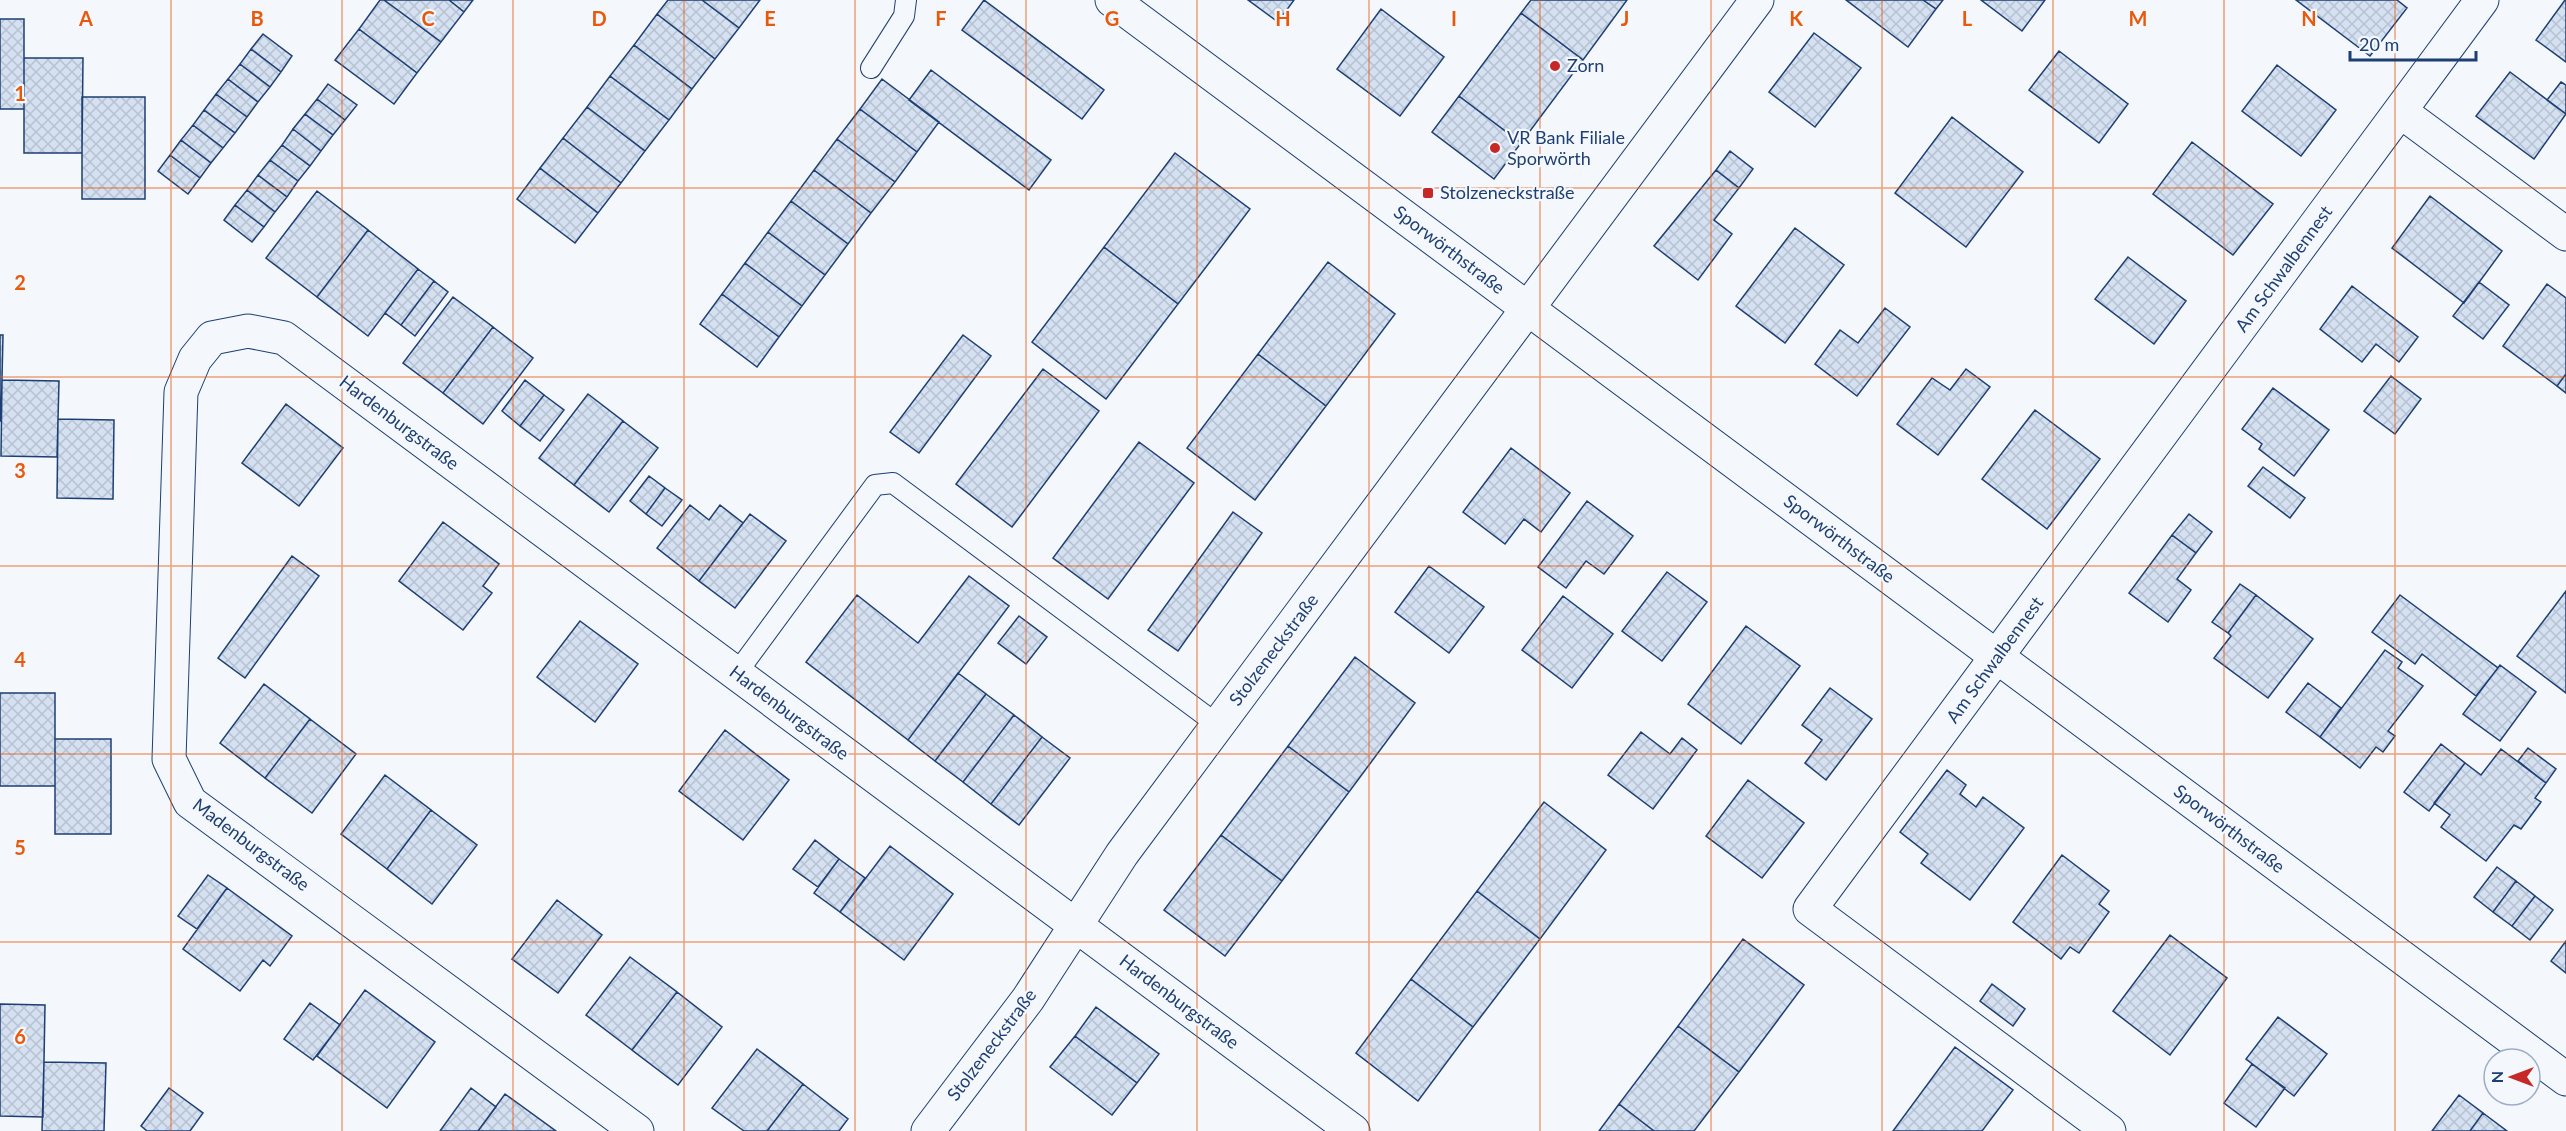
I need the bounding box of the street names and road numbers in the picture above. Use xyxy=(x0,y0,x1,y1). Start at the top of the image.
street label: Sporwörthstraße xyxy=(1390,200,1509,298)
street label: Am Schwalbennest xyxy=(2230,201,2337,336)
street label: Hardenburgstraße xyxy=(336,370,464,474)
street label: Sporwörthstraße xyxy=(1780,489,1899,587)
street label: Stolzeneckstraße xyxy=(1224,589,1322,710)
street label: Am Schwalbennest xyxy=(1941,592,2048,727)
street label: Hardenburgstraße xyxy=(726,660,854,764)
street label: Sporwörthstraße xyxy=(2170,779,2289,877)
street label: Madenburgstraße xyxy=(189,793,314,895)
street label: Hardenburgstraße xyxy=(1116,949,1244,1053)
street label: Stolzeneckstraße xyxy=(942,984,1040,1105)

